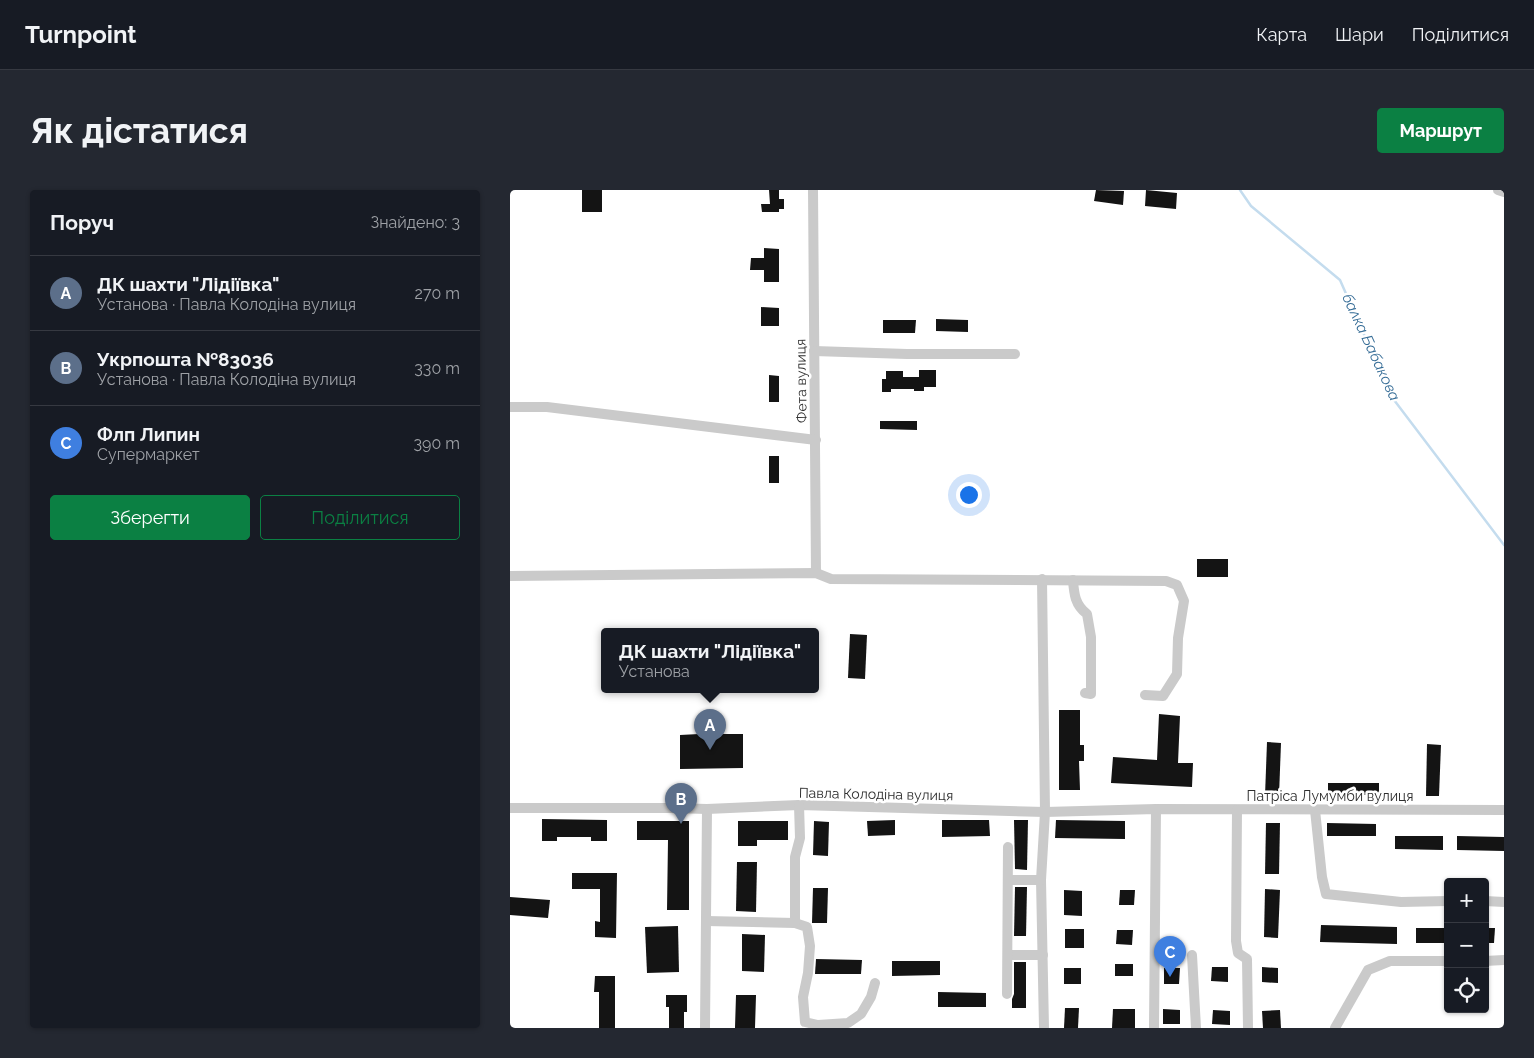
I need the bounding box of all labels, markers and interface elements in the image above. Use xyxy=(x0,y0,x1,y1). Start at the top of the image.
text: Turnpoint xyxy=(25,20,137,49)
text: Карта xyxy=(1256,24,1307,45)
text: Шари xyxy=(1335,24,1384,45)
text: Поділитися xyxy=(1412,24,1509,45)
button: Маршрут xyxy=(1377,108,1504,153)
text: Як дістатися xyxy=(30,110,248,151)
text: Поруч xyxy=(50,210,114,235)
text: Знайдено: 3 xyxy=(371,213,460,232)
text: ДК шахти "Лідіївка" xyxy=(97,273,280,295)
text: A xyxy=(61,284,71,303)
text: 270 m xyxy=(415,284,460,303)
water label: балка Бабакова xyxy=(1338,290,1404,404)
text: Установа · Павла Колодіна вулиця xyxy=(97,295,356,314)
street label: Фета вулиця xyxy=(792,339,810,423)
text: Укрпошта №83036 xyxy=(97,348,274,370)
text: B xyxy=(61,359,71,378)
text: 330 m xyxy=(414,359,460,378)
text: Установа · Павла Колодіна вулиця xyxy=(97,370,356,389)
text: Флп Липин xyxy=(97,423,200,445)
text: C xyxy=(61,434,71,453)
text: 390 m xyxy=(414,434,460,453)
text: Супермаркет xyxy=(97,445,200,464)
your location xyxy=(956,482,982,508)
button: Зберегти xyxy=(50,495,250,540)
button: Поділитися xyxy=(260,495,460,540)
popup xyxy=(601,628,819,693)
text: ДК шахти "Лідіївка" xyxy=(619,640,801,662)
text: Установа xyxy=(619,662,690,681)
pin: A xyxy=(694,709,726,750)
pin: B xyxy=(665,783,697,824)
street label: Павла Колодіна вулиця xyxy=(799,785,953,803)
street label: Патріса Лумумби вулиця xyxy=(1247,788,1413,804)
map controls xyxy=(1444,878,1489,1013)
button: + xyxy=(1444,878,1489,923)
button: − xyxy=(1444,923,1489,968)
pin: C xyxy=(1154,936,1186,977)
button: locate xyxy=(1444,968,1489,1013)

